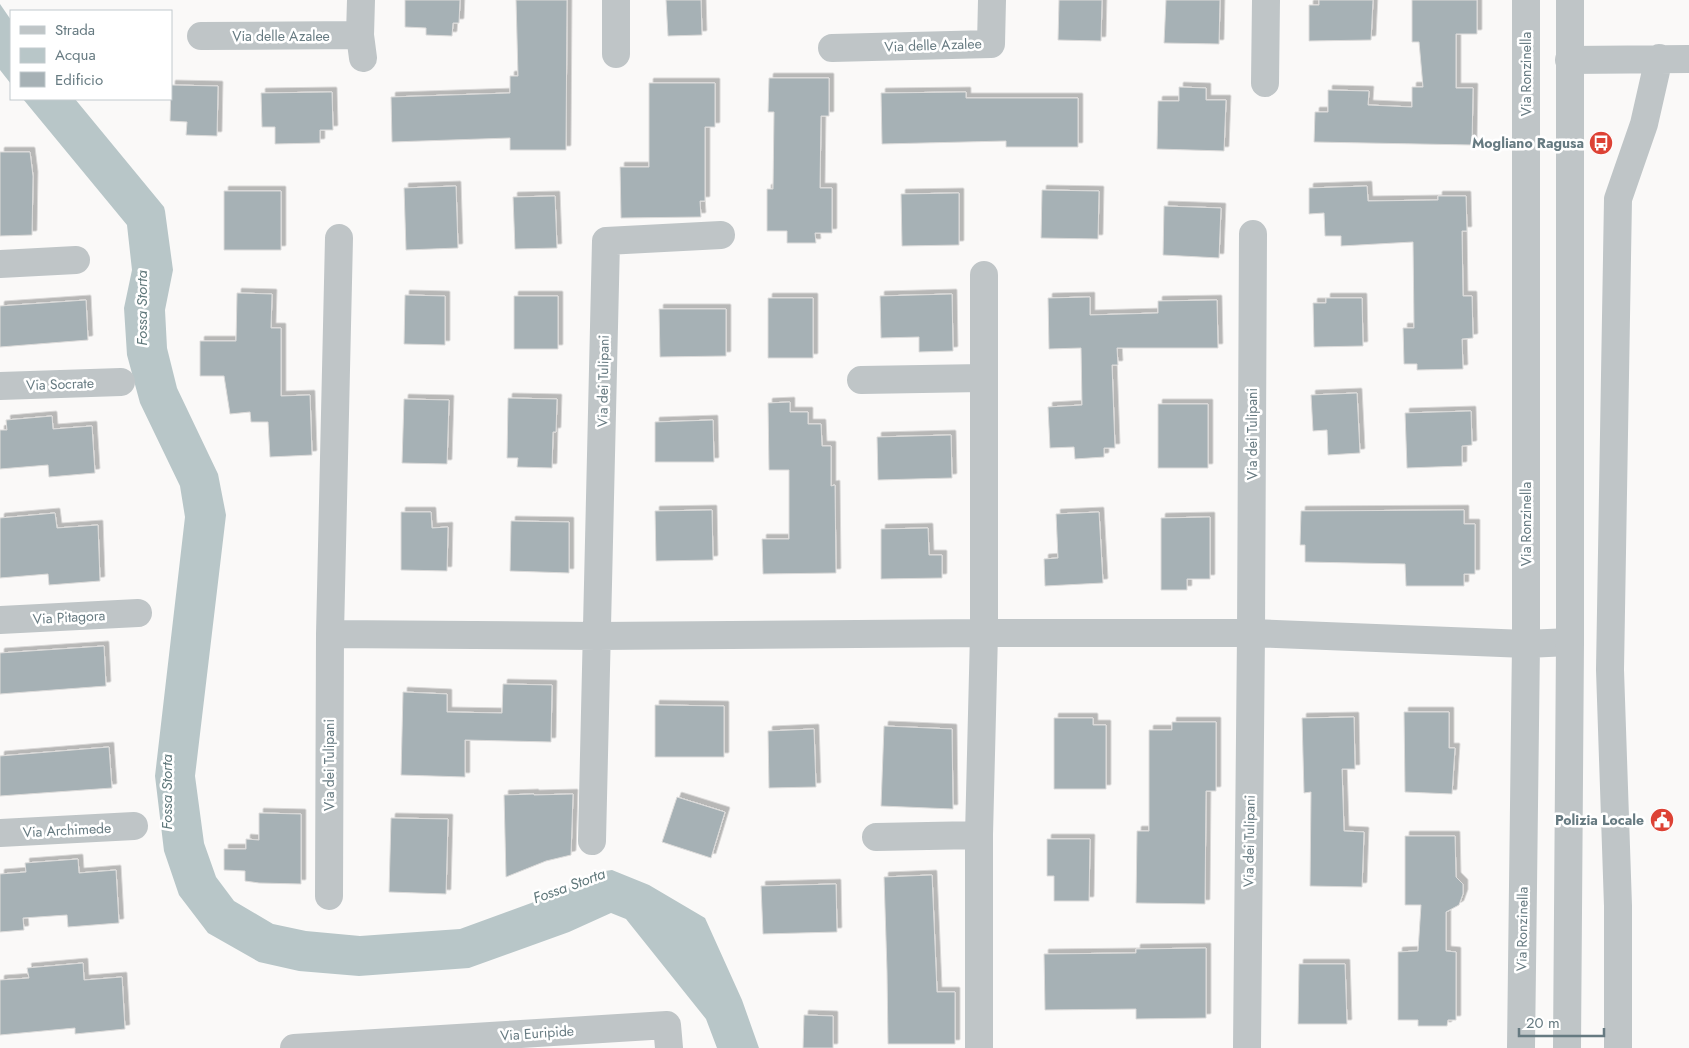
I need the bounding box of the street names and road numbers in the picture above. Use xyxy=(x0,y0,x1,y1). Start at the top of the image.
street label: Via delle Azalee xyxy=(232,26,330,46)
street label: Via Ronzinella xyxy=(1516,32,1536,116)
street label: Via delle Azalee xyxy=(884,33,982,57)
street label: Via dei Tulipani xyxy=(592,335,614,427)
street label: Via Socrate xyxy=(26,373,94,395)
street label: Via dei Tulipani xyxy=(1242,388,1262,480)
street label: Via Ronzinella xyxy=(1516,482,1536,566)
street label: Via Pitagora xyxy=(32,605,106,629)
street label: Via dei Tulipani xyxy=(319,719,339,811)
street label: Via dei Tulipani xyxy=(1238,795,1260,887)
street label: Via Archimede xyxy=(22,818,112,842)
street label: Via Ronzinella xyxy=(1511,887,1533,971)
street label: Via Euripide xyxy=(499,1020,575,1046)

